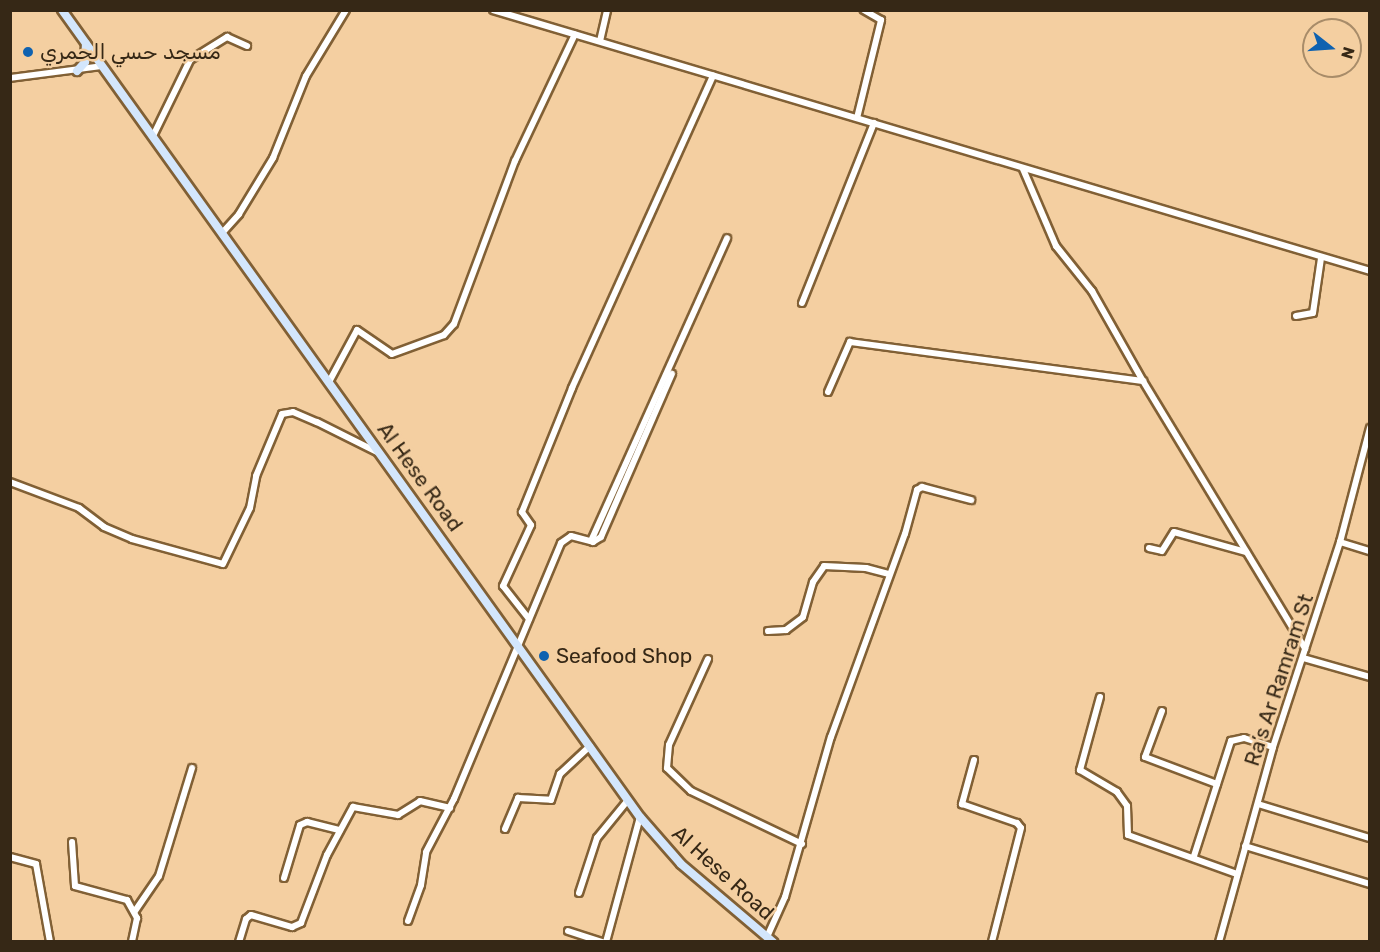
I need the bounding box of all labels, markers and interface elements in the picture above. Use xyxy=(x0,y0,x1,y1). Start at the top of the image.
north arrow xyxy=(1302,18,1362,78)
place label: مسجد حسي الحمري xyxy=(40,39,221,65)
marker: مسجد حسي الحمري xyxy=(21,45,35,59)
text: N xyxy=(1337,45,1359,61)
street label: Al Hese Road xyxy=(372,418,468,536)
street label: Ra’s Ar Ramram St xyxy=(1239,590,1319,770)
place label: Seafood Shop xyxy=(556,643,692,669)
marker: Seafood Shop xyxy=(537,649,551,663)
street label: Al Hese Road xyxy=(667,821,779,925)

